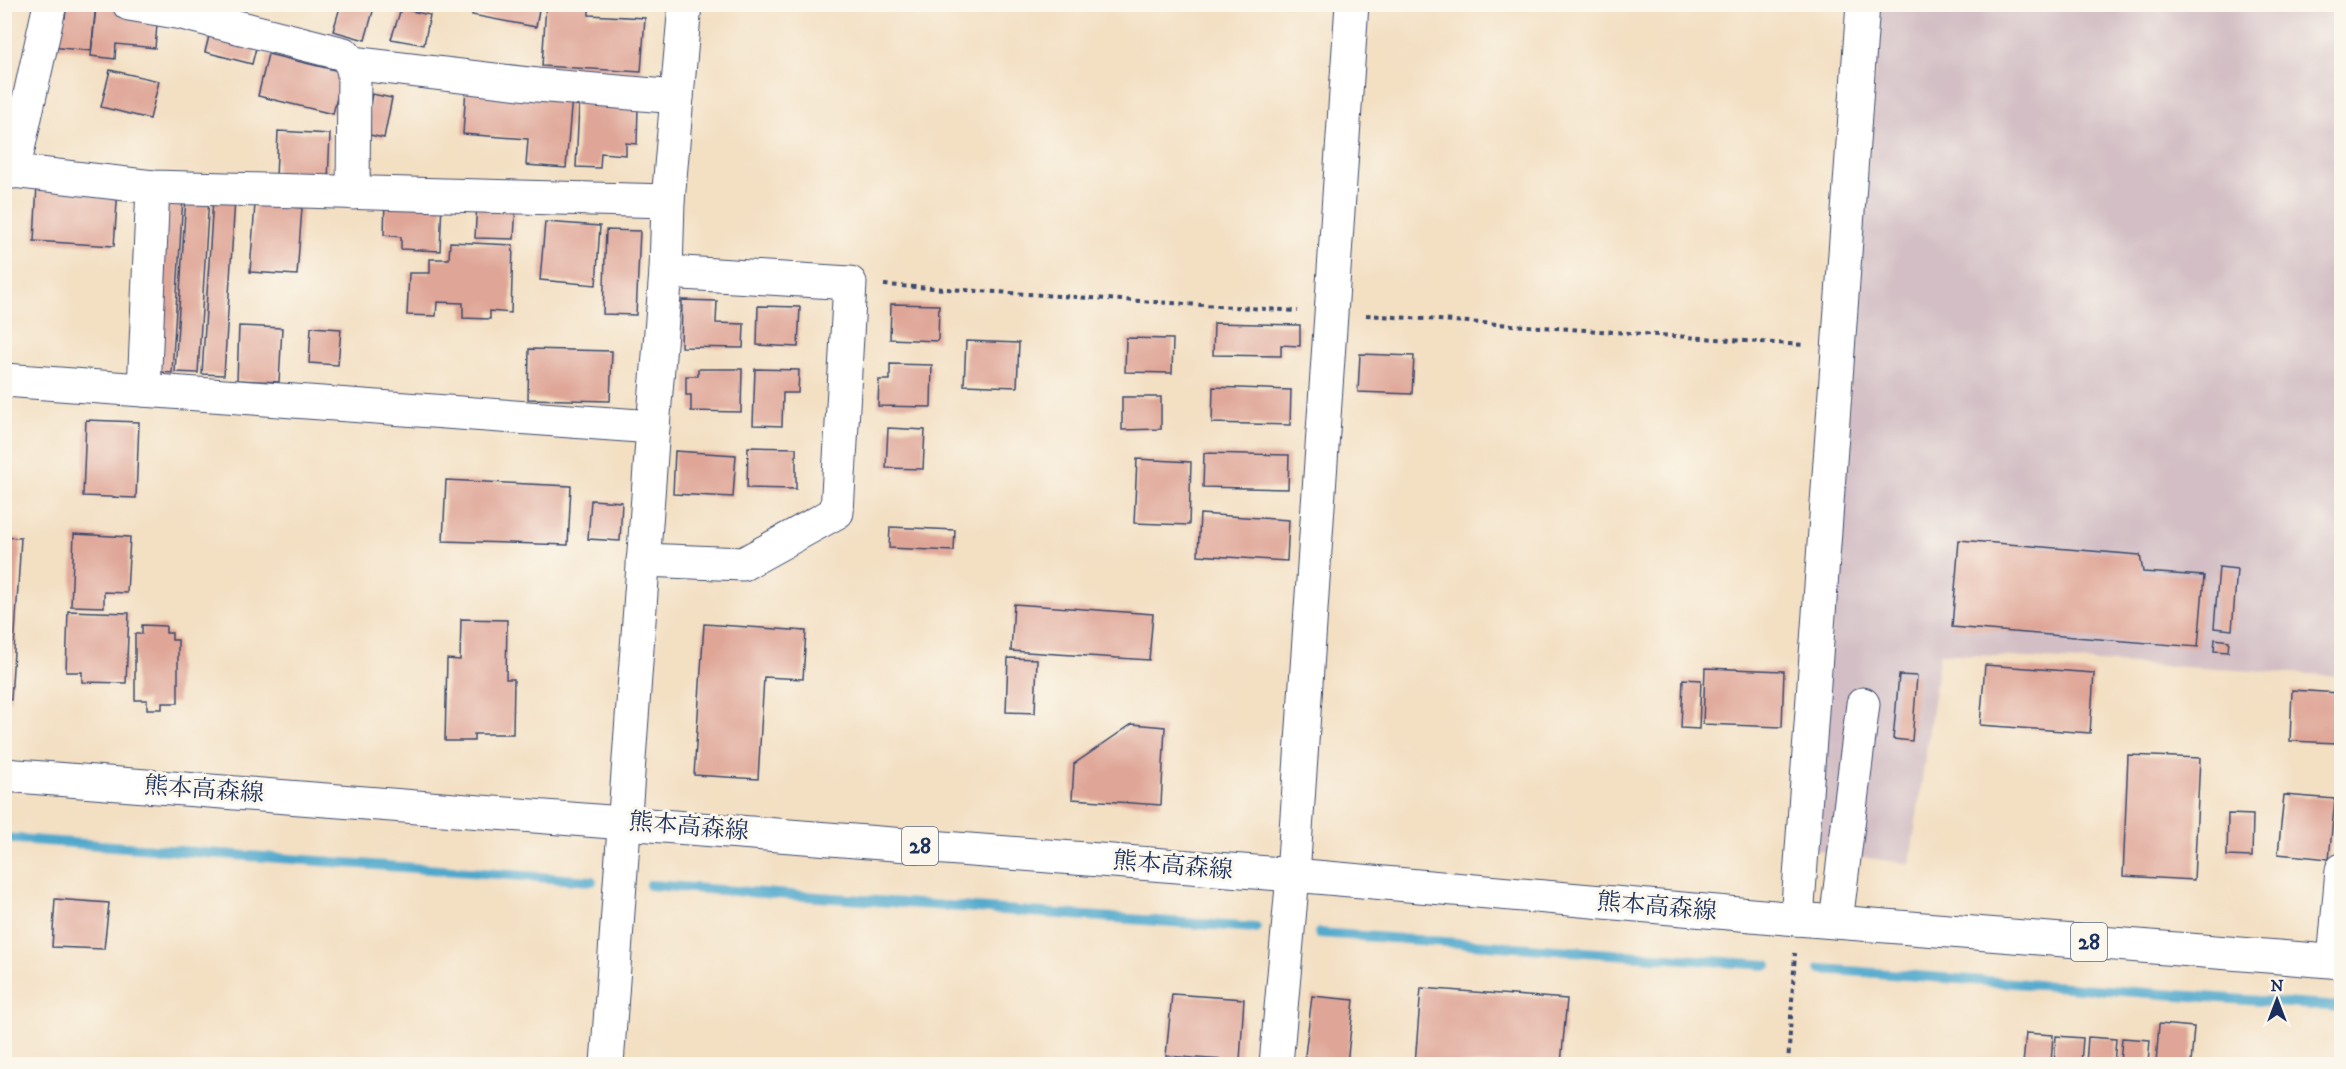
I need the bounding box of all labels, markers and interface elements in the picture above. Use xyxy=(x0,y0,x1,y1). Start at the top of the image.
street label: 熊本高森線 xyxy=(143,771,265,809)
street label: 熊本高森線 xyxy=(628,807,750,847)
road number: 28 xyxy=(902,827,938,865)
street label: 熊本高森線 xyxy=(1112,846,1234,886)
street label: 熊本高森線 xyxy=(1596,887,1718,927)
road number: 28 xyxy=(2071,923,2107,961)
north arrow xyxy=(2247,970,2307,1030)
text: N xyxy=(2270,976,2284,996)

